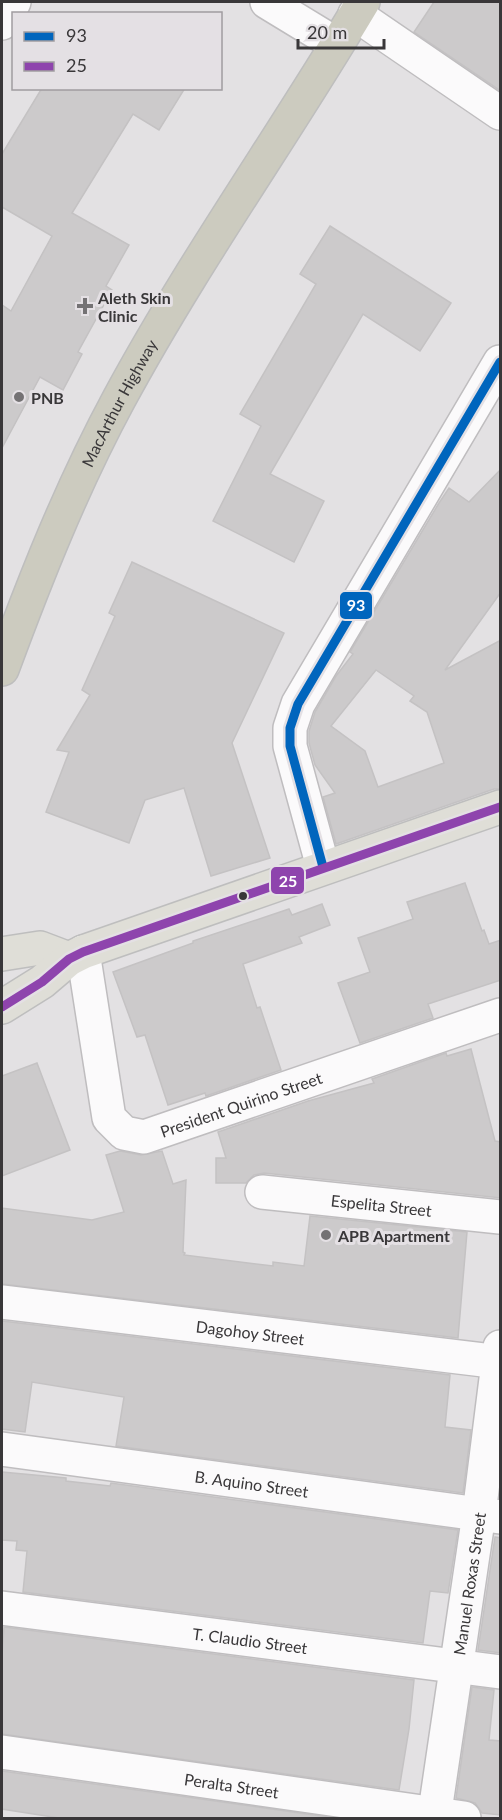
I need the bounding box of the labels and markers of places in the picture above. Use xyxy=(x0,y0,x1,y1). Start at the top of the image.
place label: Aleth Skin Clinic xyxy=(97,288,171,325)
marker: Aleth Skin Clinic xyxy=(76,297,94,315)
place label: PNB xyxy=(31,388,64,407)
marker: PNB xyxy=(12,390,26,404)
unlabelled marker xyxy=(237,890,249,902)
place label: APB Apartment xyxy=(337,1226,450,1245)
marker: APB Apartment xyxy=(319,1228,333,1242)

